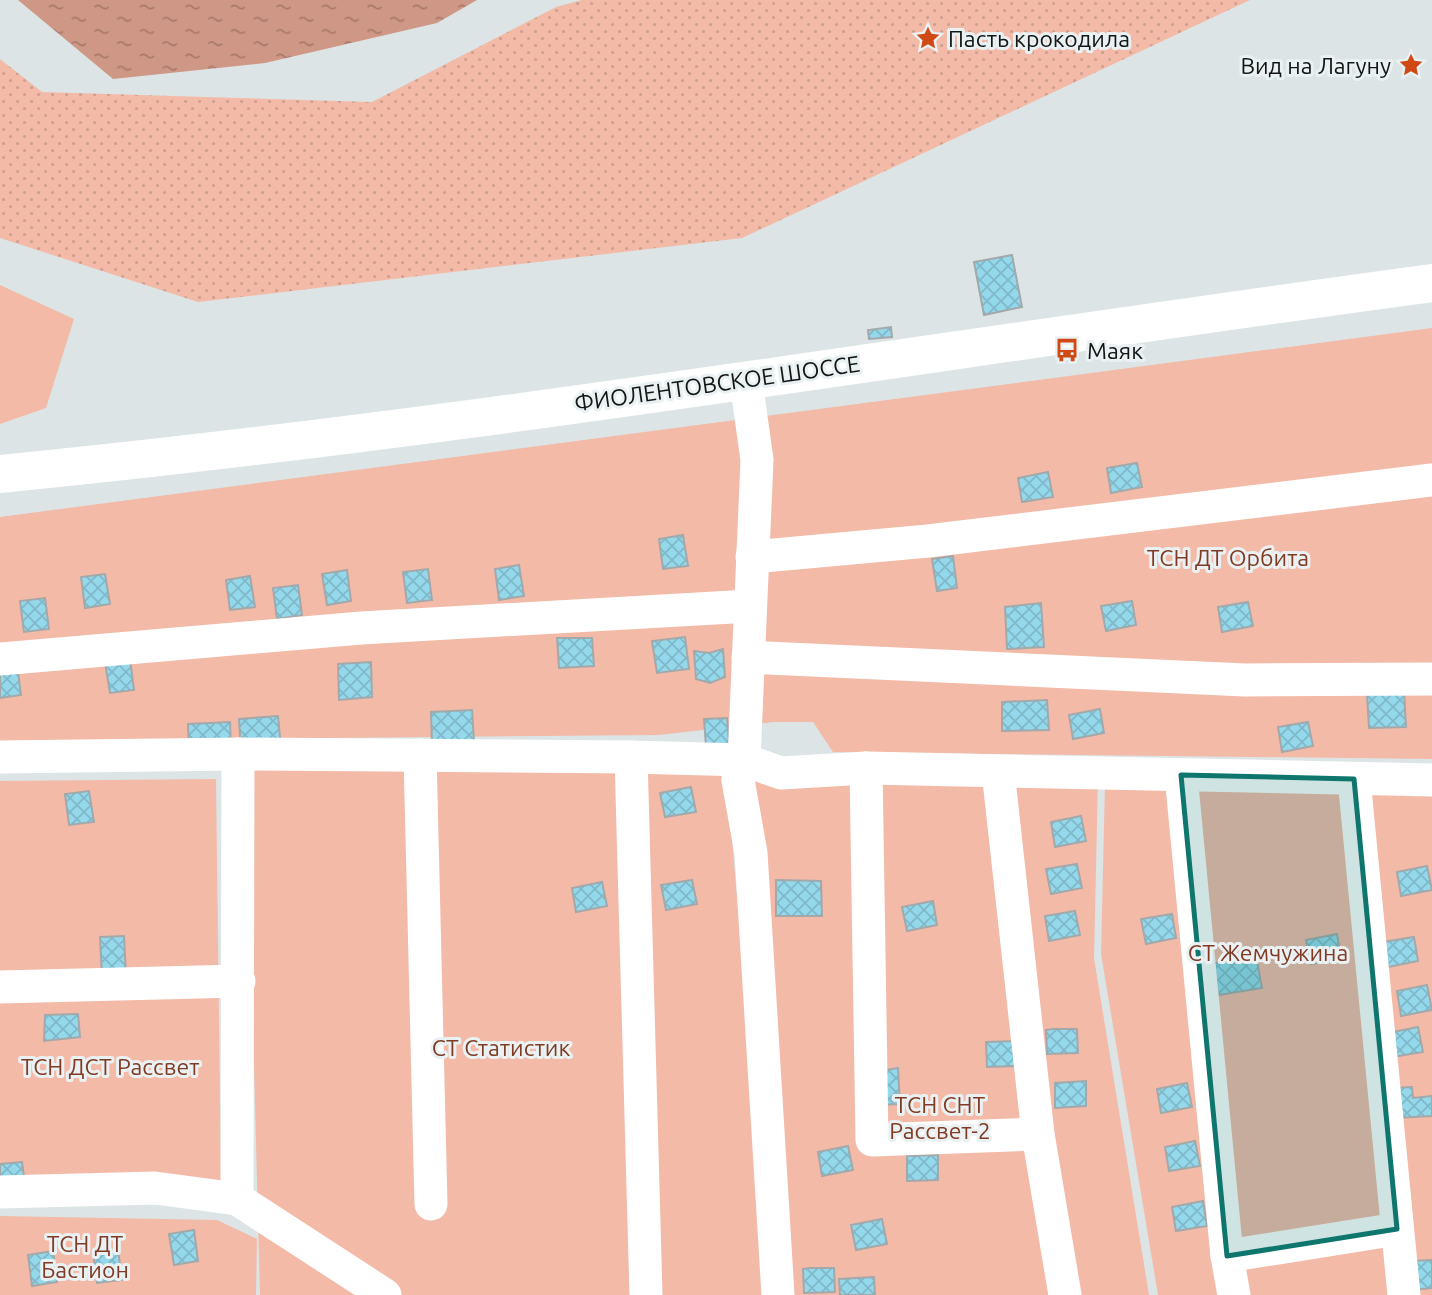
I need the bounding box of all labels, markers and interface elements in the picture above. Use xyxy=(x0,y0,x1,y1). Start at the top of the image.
place icon: Пасть крокодила xyxy=(914,24,942,52)
place label: Пасть крокодила xyxy=(948,26,1130,51)
place icon: Вид на Лагуну xyxy=(1397,51,1425,79)
place label: Вид на Лагуну xyxy=(1240,53,1391,78)
bus stop icon: Маяк xyxy=(1053,336,1081,364)
place label: Маяк xyxy=(1087,338,1143,363)
street label: ФИОЛЕНТОВСКОЕ ШОССЕ xyxy=(573,351,861,415)
park label: ТСН ДТ Орбита xyxy=(1147,545,1309,570)
park label: СТ Жемчужина xyxy=(1188,940,1348,965)
park label: СТ Статистик xyxy=(432,1035,570,1060)
park label: ТСН ДСТ Рассвет xyxy=(21,1054,199,1079)
park label: ТСН СНТ Рассвет-2 xyxy=(889,1092,991,1143)
park label: ТСН ДТ Бастион xyxy=(41,1231,129,1282)

